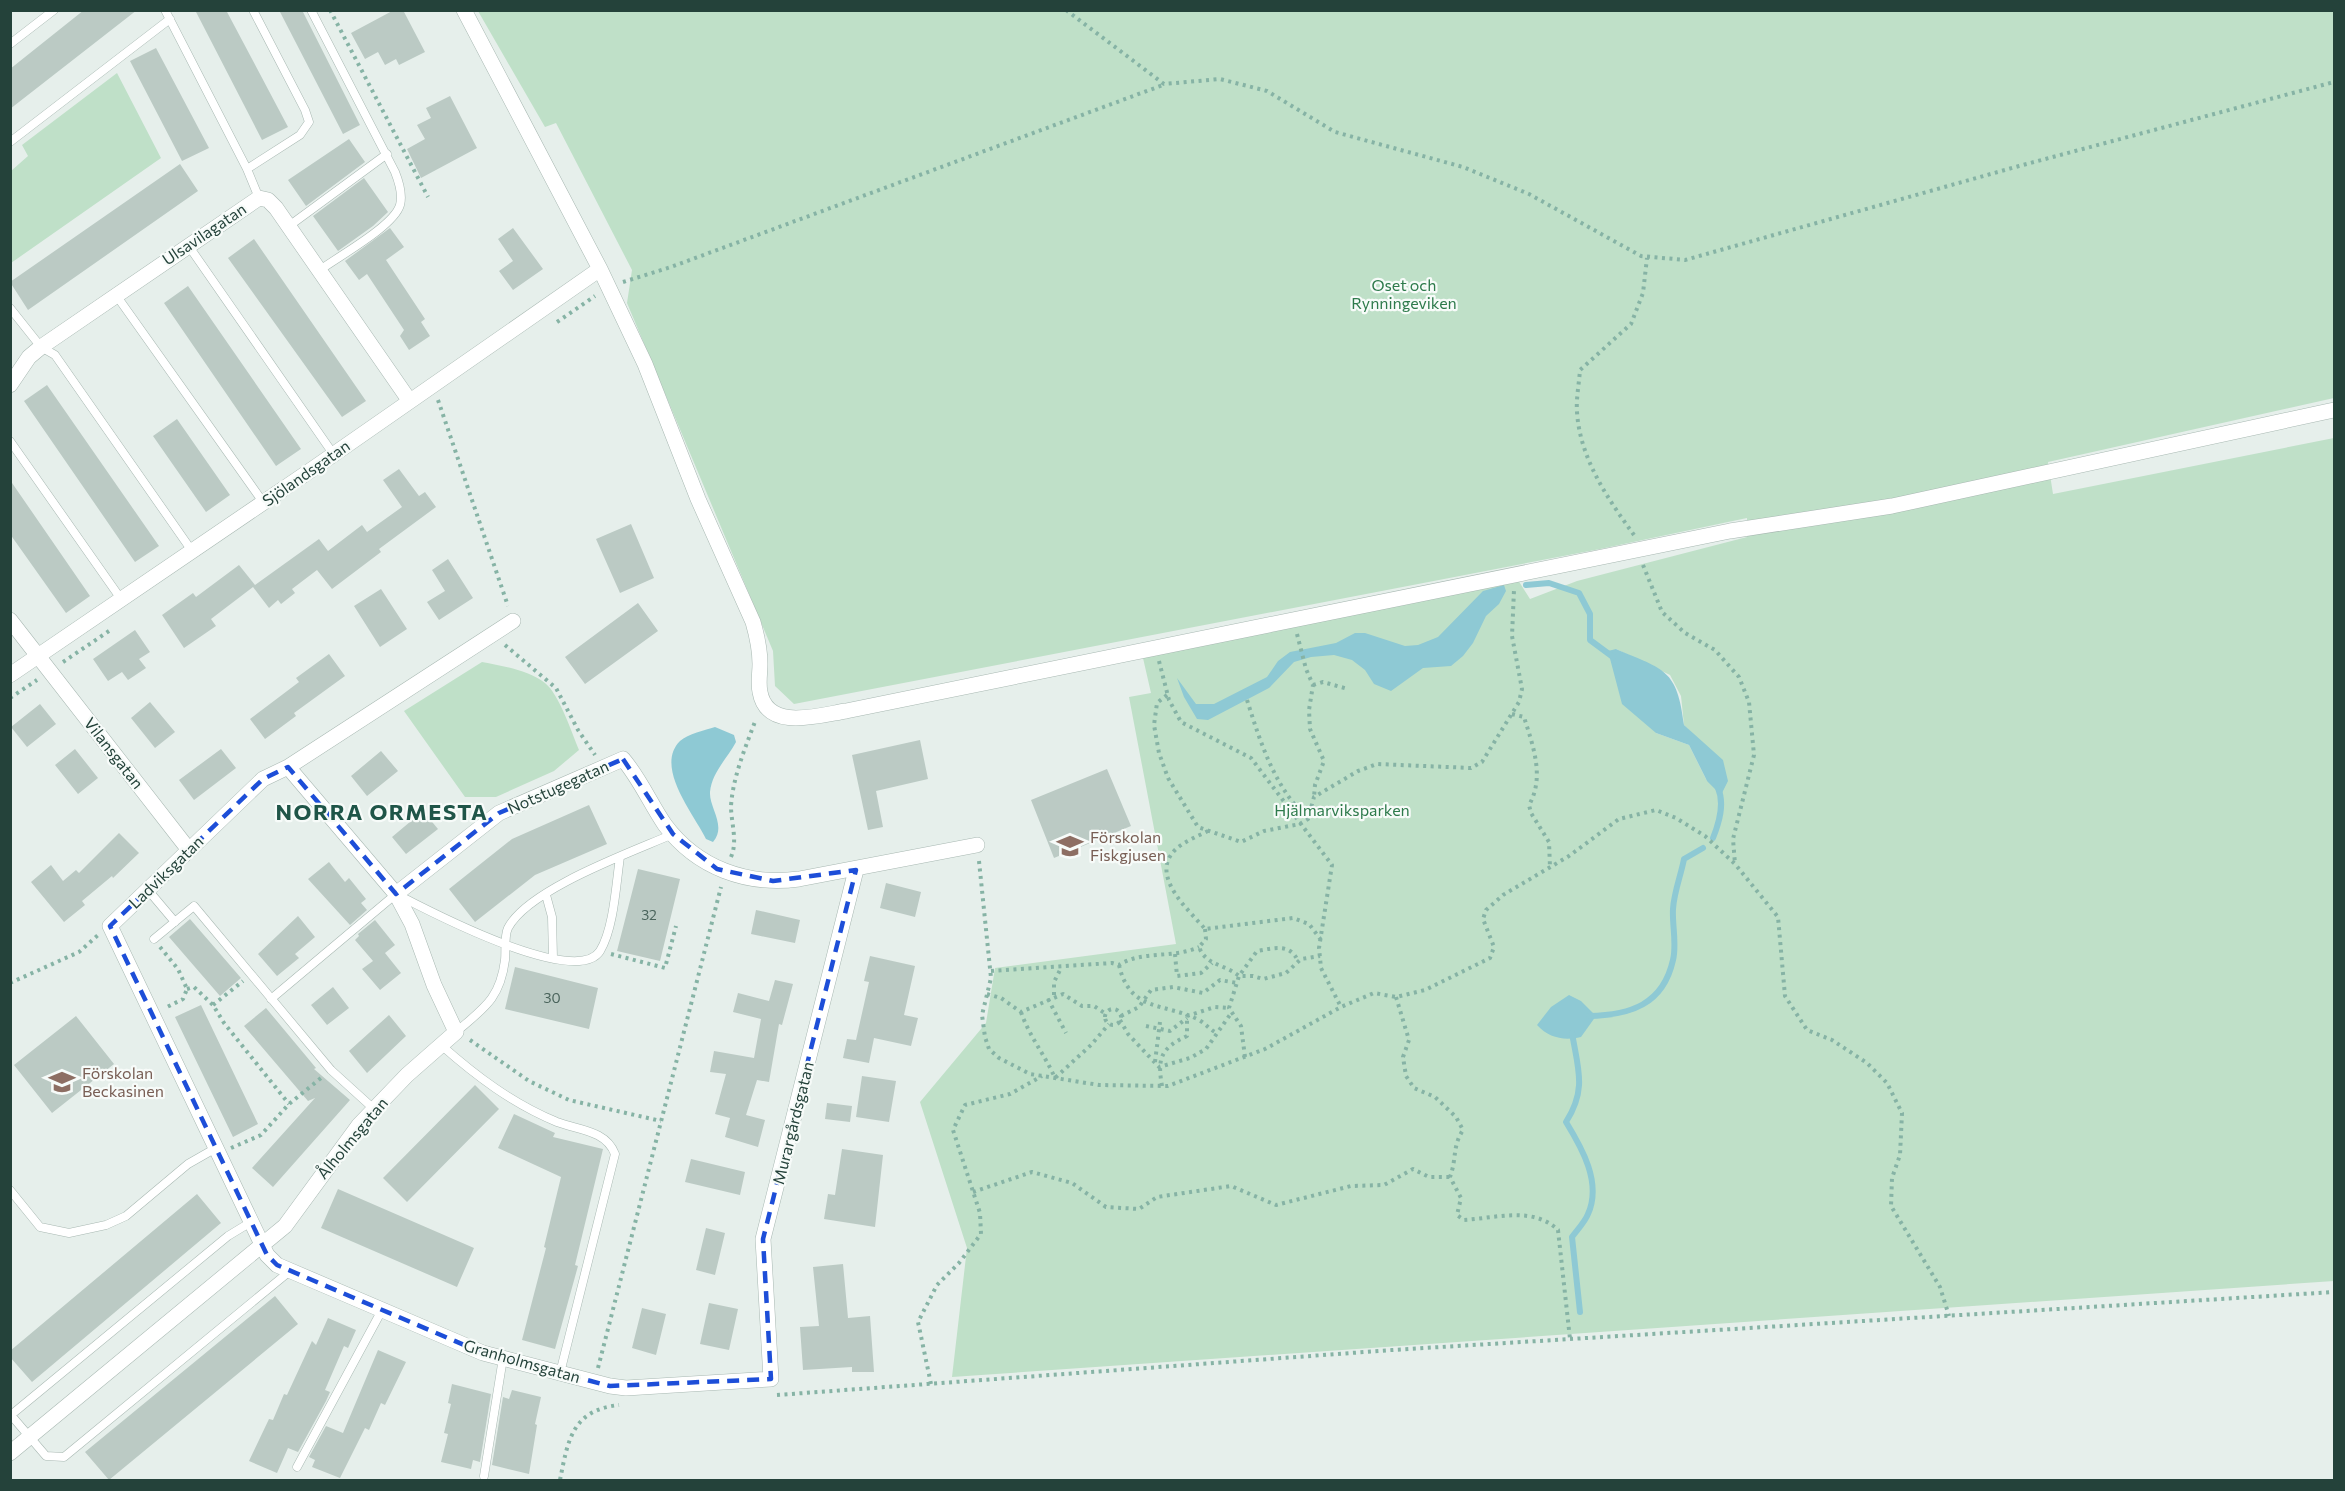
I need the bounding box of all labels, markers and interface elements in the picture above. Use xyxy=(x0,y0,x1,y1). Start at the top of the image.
street label: Ulsavilagatan xyxy=(158,199,249,269)
park label: Oset och Rynningeviken xyxy=(1351,275,1457,312)
street label: Sjölandsgatan xyxy=(258,436,353,510)
street label: Vilansgatan xyxy=(81,713,148,792)
street label: Notstugegatan xyxy=(504,756,611,817)
district label: NORRA ORMESTA xyxy=(276,798,488,825)
park label: Hjälmarviksparken xyxy=(1274,800,1410,819)
place label: Förskolan Fiskgjusen xyxy=(1090,827,1166,864)
street label: Ladviksgatan xyxy=(125,831,207,912)
school or university icon: Förskolan Fiskgjusen xyxy=(1055,831,1085,861)
house number: 32 xyxy=(641,906,657,923)
house number: 30 xyxy=(543,989,561,1006)
street label: Murargårdsgatan xyxy=(768,1060,817,1186)
place label: Förskolan Beckasinen xyxy=(82,1063,164,1100)
school or university icon: Förskolan Beckasinen xyxy=(47,1067,77,1097)
street label: Ålholmsgatan xyxy=(312,1093,391,1182)
street label: Granholmsgatan xyxy=(462,1335,583,1386)

